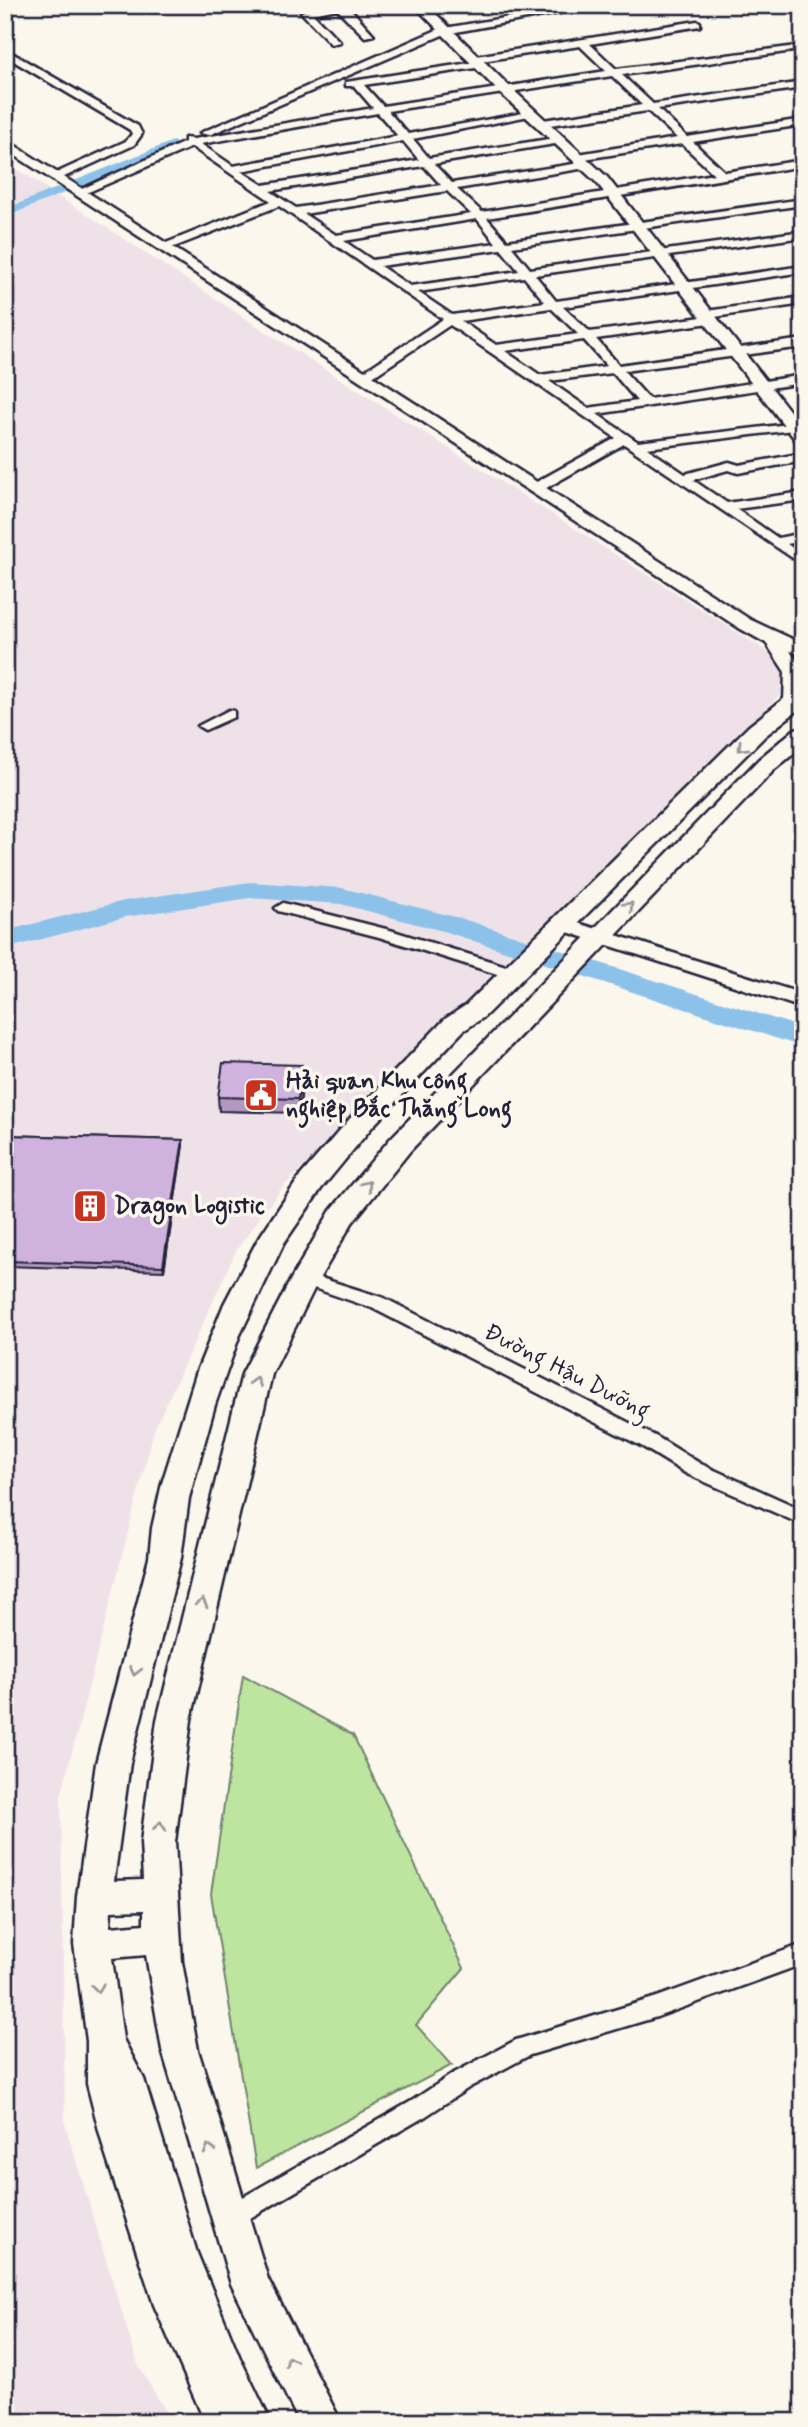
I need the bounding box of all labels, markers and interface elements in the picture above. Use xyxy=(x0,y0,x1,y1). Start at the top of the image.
one-way arrow xyxy=(737,738,750,751)
one-way arrow xyxy=(620,902,633,915)
place label: Hải quan Khu công nghiệp Bắc Thăng Long xyxy=(286,1066,512,1128)
public building icon: Hải quan Khu công nghiệp Bắc Thăng Long xyxy=(242,1076,280,1114)
one-way arrow xyxy=(359,1181,372,1193)
building icon: Dragon Logistic xyxy=(71,1187,109,1225)
place label: Dragon Logistic xyxy=(114,1191,265,1225)
street label: Đường Hậu Dưỡng xyxy=(477,1317,655,1430)
one-way arrow xyxy=(248,1376,262,1388)
one-way arrow xyxy=(194,1597,208,1609)
one-way arrow xyxy=(129,1665,143,1677)
one-way arrow xyxy=(153,1821,168,1832)
one-way arrow xyxy=(90,1983,105,1994)
one-way arrow xyxy=(203,2144,218,2156)
one-way arrow xyxy=(284,2356,298,2368)

